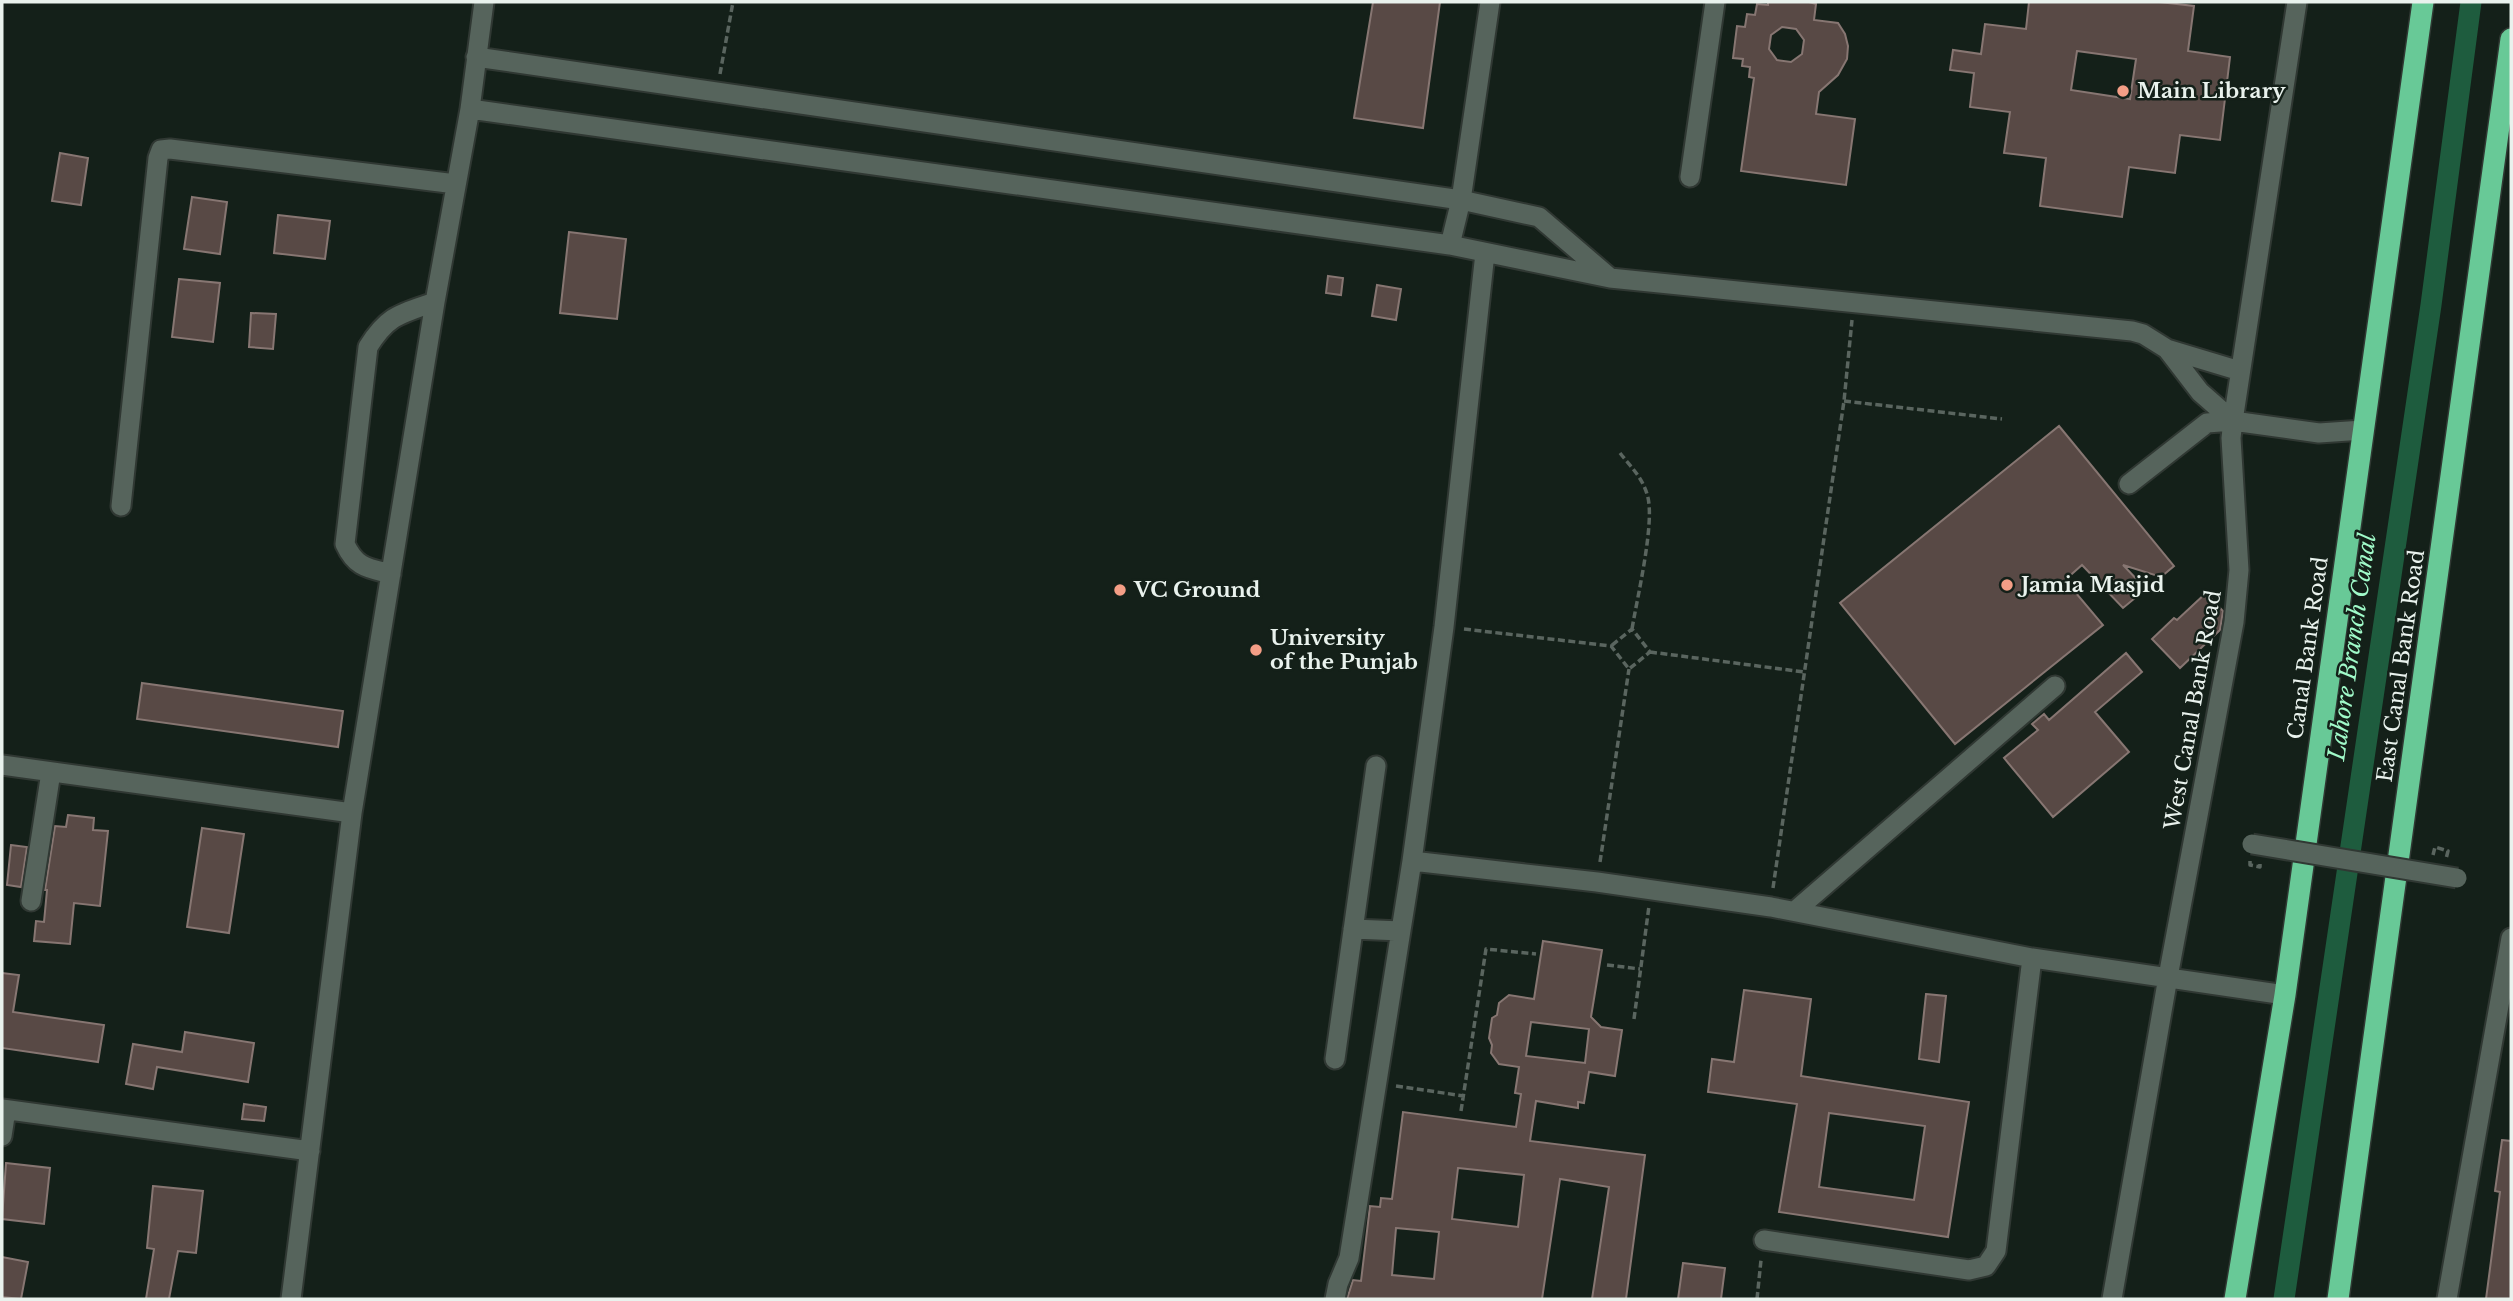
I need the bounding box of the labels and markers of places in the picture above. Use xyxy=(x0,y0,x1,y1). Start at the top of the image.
place label: Main Library xyxy=(2137,78,2286,104)
marker: Main Library xyxy=(2115,83,2131,99)
place label: Jamia Masjid xyxy=(2017,572,2165,598)
place label: VC Ground xyxy=(1133,577,1261,603)
marker: Jamia Masjid xyxy=(1999,577,2015,593)
marker: VC Ground xyxy=(1112,582,1128,598)
place label: University of the Punjab xyxy=(1270,625,1418,675)
marker: University of the Punjab xyxy=(1248,642,1264,658)

